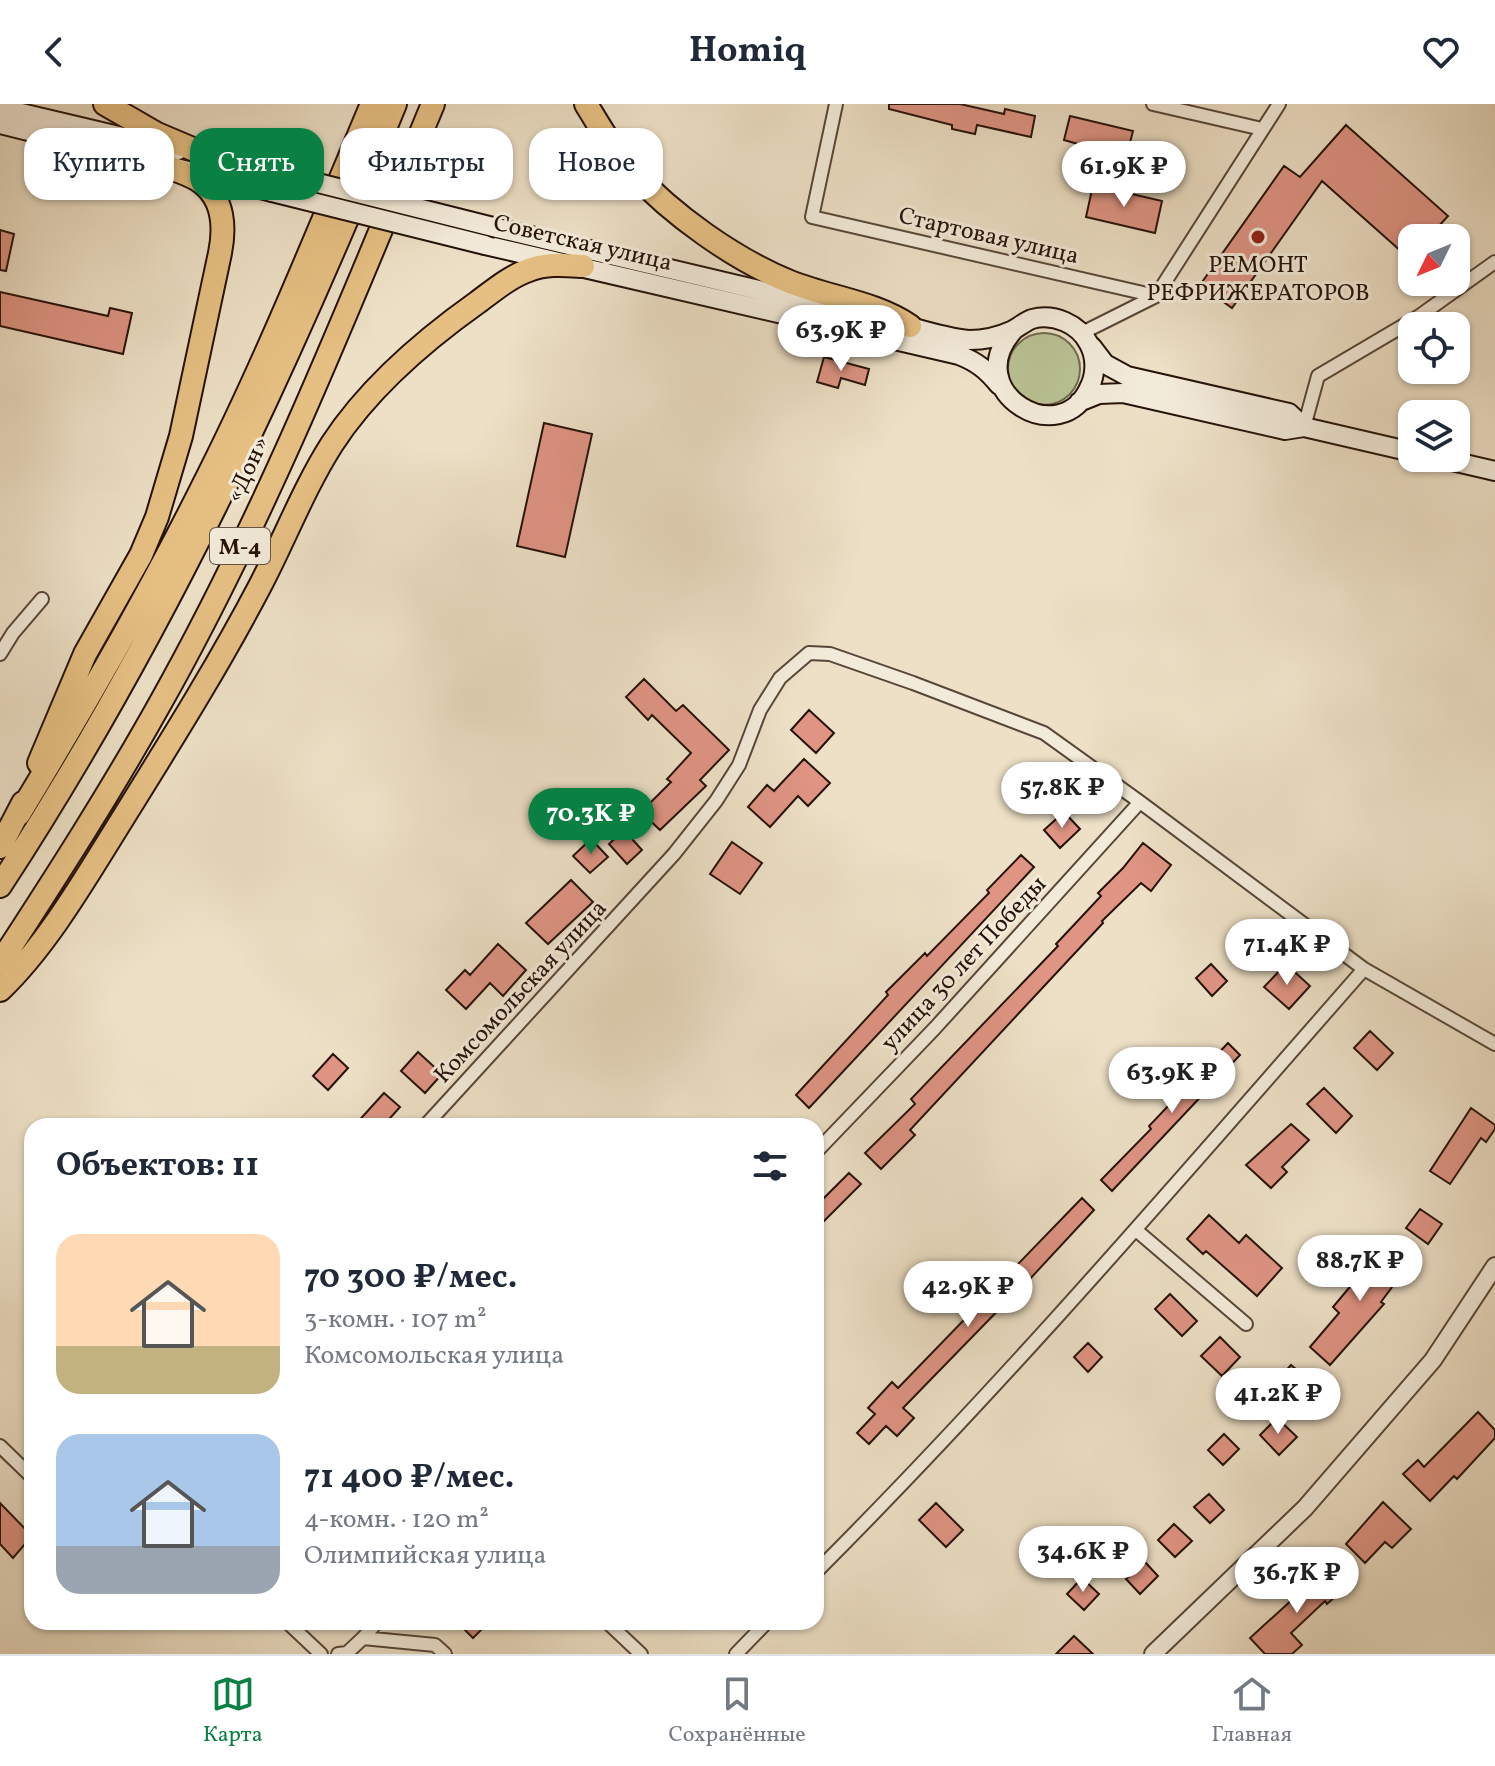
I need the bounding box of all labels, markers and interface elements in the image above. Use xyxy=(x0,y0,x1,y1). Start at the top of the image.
text: Homiq xyxy=(689,27,806,77)
icon: back xyxy=(32,30,76,74)
icon: heart xyxy=(1419,30,1463,74)
chip: Купить xyxy=(24,128,174,200)
chip: Снять xyxy=(190,128,324,200)
chip: Фильтры xyxy=(340,128,513,200)
chip: Новое xyxy=(529,128,663,200)
pin: 61.9K ₽ xyxy=(1050,141,1198,209)
text: 61.9K ₽ xyxy=(1080,149,1168,185)
street label: Стартовая улица xyxy=(895,200,1082,274)
street label: Советская улица xyxy=(490,207,675,281)
north arrow xyxy=(1398,224,1470,296)
map controls xyxy=(1398,224,1470,472)
marker: РЕМОНТ РЕФРИЖЕРАТОРОВ xyxy=(1249,228,1267,246)
place label: РЕМОНТ РЕФРИЖЕРАТОРОВ xyxy=(1146,249,1370,311)
pin: 63.9K ₽ xyxy=(767,305,915,373)
button: locate xyxy=(1398,312,1470,384)
text: 63.9K ₽ xyxy=(796,313,886,349)
button: layers xyxy=(1398,400,1470,472)
street label: «Дон» xyxy=(219,431,279,509)
road number: М-4 xyxy=(210,528,270,564)
pin: 57.8K ₽ xyxy=(988,762,1136,830)
text: 57.8K ₽ xyxy=(1019,770,1105,806)
pin: 70.3K ₽ xyxy=(517,788,665,856)
text: 70.3K ₽ xyxy=(546,796,636,832)
street label: улица 30 лет Победы xyxy=(874,869,1055,1060)
street label: Комсомольская улица xyxy=(427,893,616,1092)
pin: 71.4K ₽ xyxy=(1213,919,1361,987)
text: 71.4K ₽ xyxy=(1243,927,1331,963)
pin: 63.9K ₽ xyxy=(1098,1047,1246,1115)
text: 63.9K ₽ xyxy=(1127,1055,1217,1091)
text: Объектов: 11 xyxy=(56,1143,259,1190)
icon: filters xyxy=(748,1144,792,1188)
pin: 88.7K ₽ xyxy=(1286,1235,1434,1303)
text: 88.7K ₽ xyxy=(1316,1243,1404,1279)
text: 70 300 ₽/мес. xyxy=(304,1255,517,1302)
pin: 42.9K ₽ xyxy=(894,1261,1042,1329)
icon: home xyxy=(120,1266,216,1362)
text: 42.9K ₽ xyxy=(922,1269,1014,1305)
text: 3-комн. · 107 m² xyxy=(304,1302,487,1338)
text: Комсомольская улица xyxy=(304,1338,564,1374)
pin: 41.2K ₽ xyxy=(1204,1368,1352,1436)
text: 41.2K ₽ xyxy=(1234,1376,1322,1412)
text: 71 400 ₽/мес. xyxy=(304,1455,514,1502)
icon: home xyxy=(120,1466,216,1562)
text: 4-комн. · 120 m² xyxy=(304,1502,489,1538)
pin: 34.6K ₽ xyxy=(1009,1526,1157,1594)
text: 34.6K ₽ xyxy=(1037,1534,1129,1570)
text: Олимпийская улица xyxy=(304,1538,546,1574)
pin: 36.7K ₽ xyxy=(1223,1547,1371,1615)
text: 36.7K ₽ xyxy=(1253,1555,1341,1591)
tab: Карта xyxy=(203,1672,263,1751)
tab: Сохранённые xyxy=(668,1672,806,1751)
tab: Главная xyxy=(1212,1672,1292,1751)

